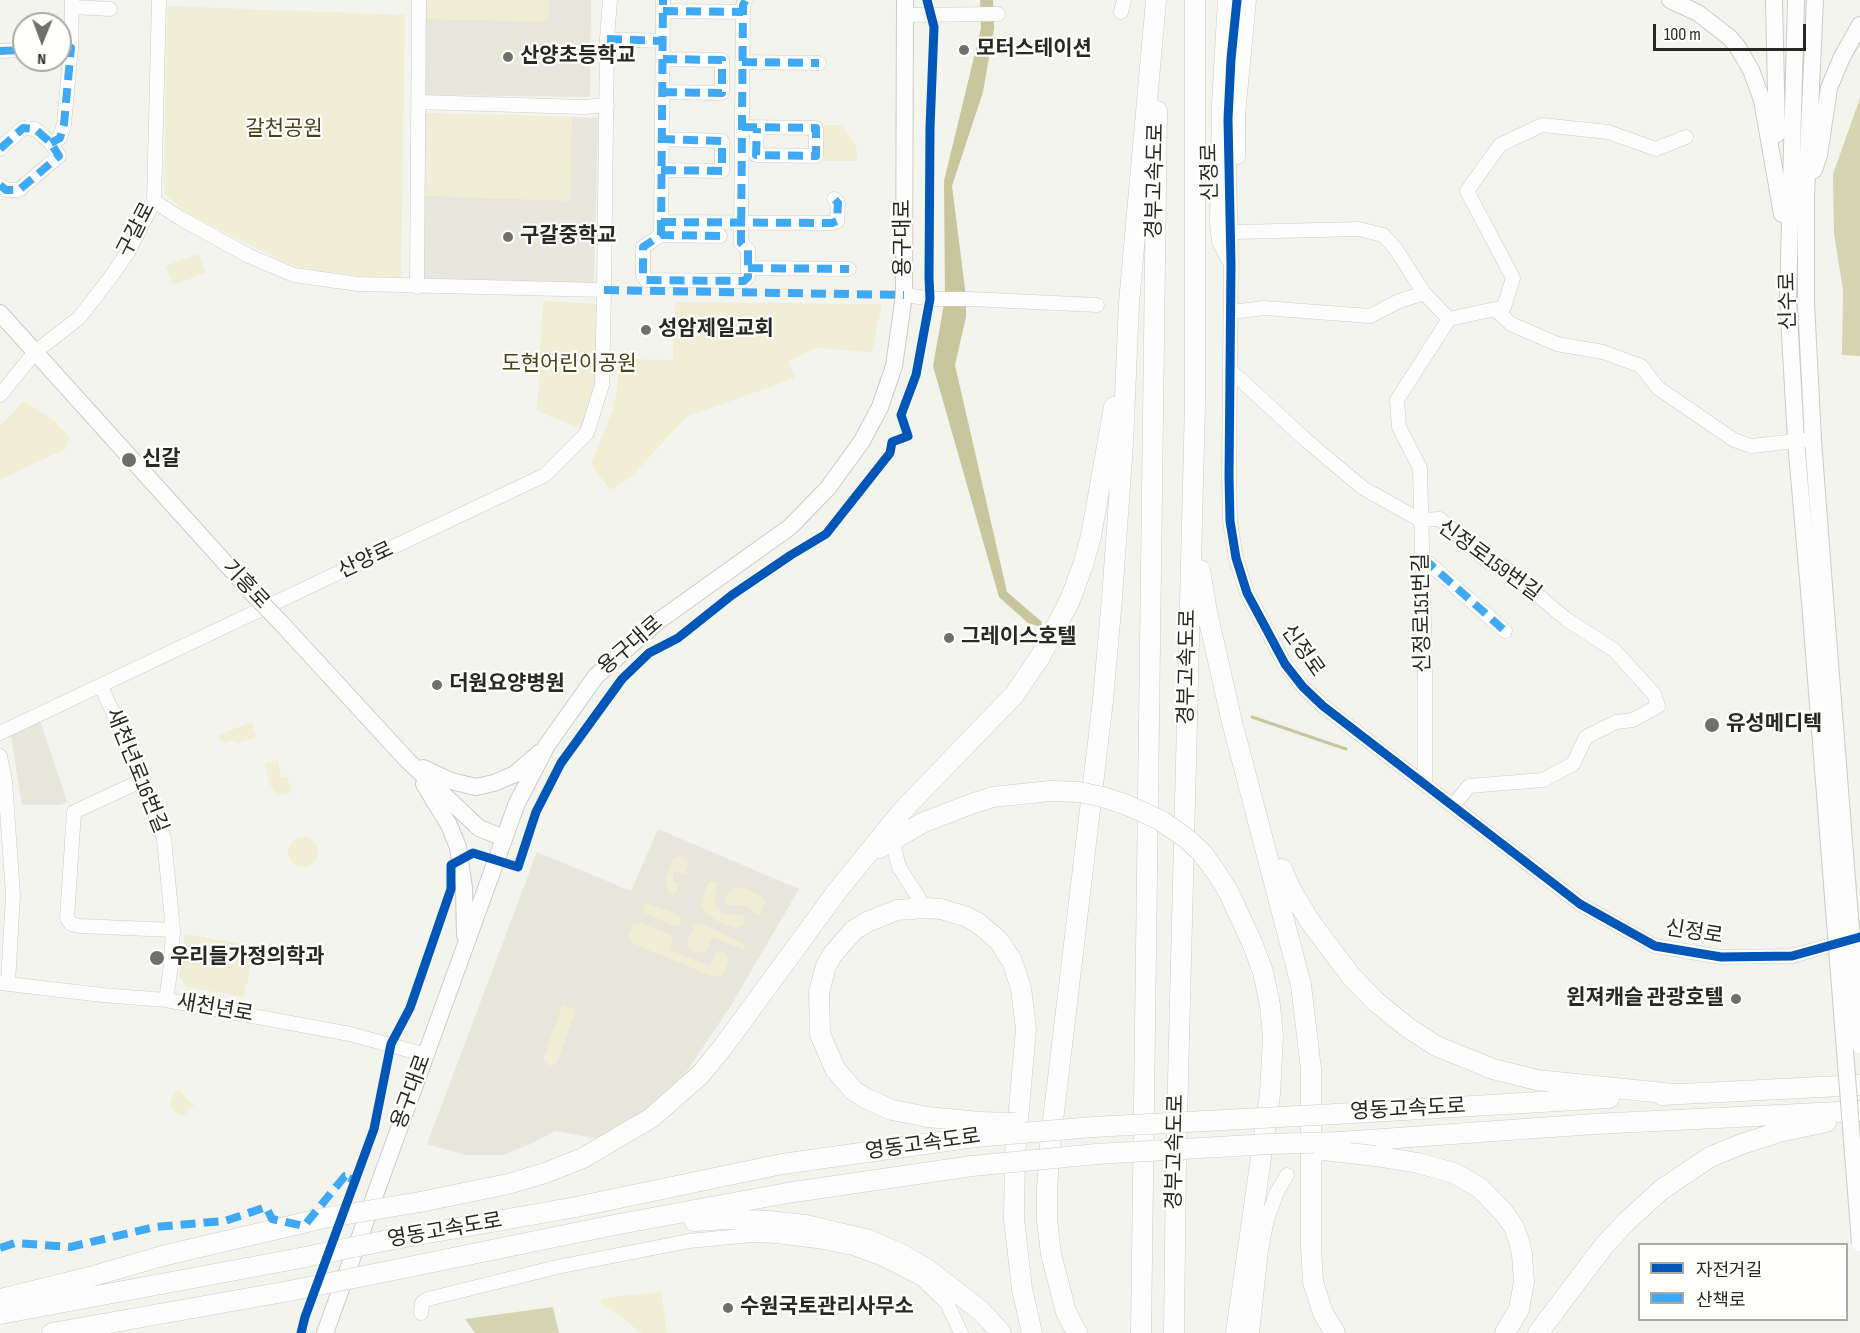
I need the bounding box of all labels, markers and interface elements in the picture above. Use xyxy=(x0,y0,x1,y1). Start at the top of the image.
north arrow xyxy=(12,12,72,72)
scale bar xyxy=(1656,12,1809,50)
text: 100 m xyxy=(1664,24,1701,45)
place label: 모터스테이션 xyxy=(976,37,1092,63)
marker: 모터스테이션 xyxy=(957,43,971,57)
place label: 산양초등학교 xyxy=(520,44,636,70)
text: N xyxy=(37,49,46,68)
marker: 산양초등학교 xyxy=(501,50,515,64)
park label: 갈천공원 xyxy=(245,117,323,143)
street label: 경부고속도로 xyxy=(1142,123,1170,239)
street label: 신정로 xyxy=(1198,143,1224,201)
street label: 구갈로 xyxy=(113,198,161,262)
street label: 용구대로 xyxy=(891,199,917,277)
place label: 구갈중학교 xyxy=(520,224,617,250)
marker: 구갈중학교 xyxy=(501,230,515,244)
street label: 신수로 xyxy=(1776,272,1802,330)
place label: 성암제일교회 xyxy=(658,317,774,343)
marker: 성암제일교회 xyxy=(639,323,653,337)
park label: 도현어린이공원 xyxy=(501,352,637,378)
place label: 신갈 xyxy=(142,447,181,473)
marker: 신갈 xyxy=(120,451,138,469)
street label: 신정로159번길 xyxy=(1432,515,1546,607)
street label: 산양로 xyxy=(334,537,398,585)
street label: 신정로151번길 xyxy=(1409,553,1437,673)
street label: 기흥로 xyxy=(216,555,274,615)
street label: 경부고속도로 xyxy=(1174,609,1202,725)
street label: 용구대로 xyxy=(594,611,668,681)
street label: 신정로 xyxy=(1275,620,1329,682)
place label: 그레이스호텔 xyxy=(961,625,1077,651)
marker: 그레이스호텔 xyxy=(942,631,956,645)
place label: 더원요양병원 xyxy=(449,672,565,698)
marker: 더원요양병원 xyxy=(430,678,444,692)
street label: 새천년로16번길 xyxy=(100,705,172,837)
place label: 유성메디텍 xyxy=(1726,712,1823,738)
marker: 유성메디텍 xyxy=(1703,716,1721,734)
street label: 신정로 xyxy=(1663,916,1725,950)
place label: 우리들가정의학과 xyxy=(170,945,325,971)
marker: 우리들가정의학과 xyxy=(148,949,166,967)
place label: 윈져캐슬 관광호텔 xyxy=(1566,986,1724,1012)
street label: 새천년로 xyxy=(175,990,255,1028)
marker: 윈져캐슬 관광호텔 xyxy=(1729,992,1743,1006)
street label: 용구대로 xyxy=(387,1051,437,1133)
street label: 경부고속도로 xyxy=(1162,1094,1190,1210)
street label: 영동고속도로 xyxy=(1349,1094,1467,1126)
street label: 영동고속도로 xyxy=(864,1124,982,1166)
street label: 영동고속도로 xyxy=(386,1209,504,1253)
legend xyxy=(1638,1243,1848,1321)
text: 자전거길 xyxy=(1696,1260,1762,1281)
text: 산책로 xyxy=(1696,1290,1746,1311)
place label: 수원국토관리사무소 xyxy=(740,1295,914,1321)
marker: 수원국토관리사무소 xyxy=(721,1301,735,1315)

